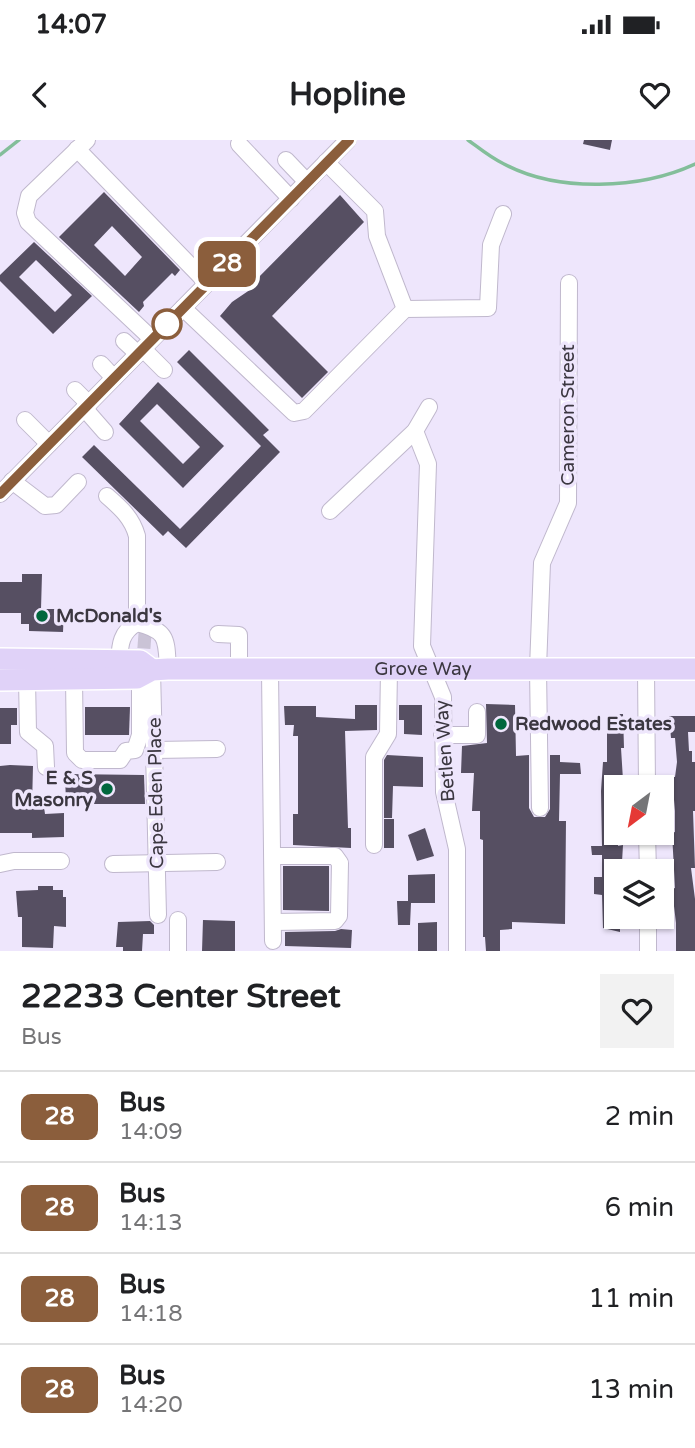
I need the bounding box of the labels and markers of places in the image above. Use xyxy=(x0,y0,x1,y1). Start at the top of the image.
unlabelled marker xyxy=(152,309,182,339)
place label: McDonald's xyxy=(56,605,162,627)
marker: McDonald's xyxy=(34,608,50,624)
place label: Redwood Estates xyxy=(515,713,672,735)
marker: Redwood Estates xyxy=(493,716,509,732)
place label: E & S Masonry xyxy=(14,767,94,812)
marker: E & S Masonry xyxy=(99,781,115,797)

